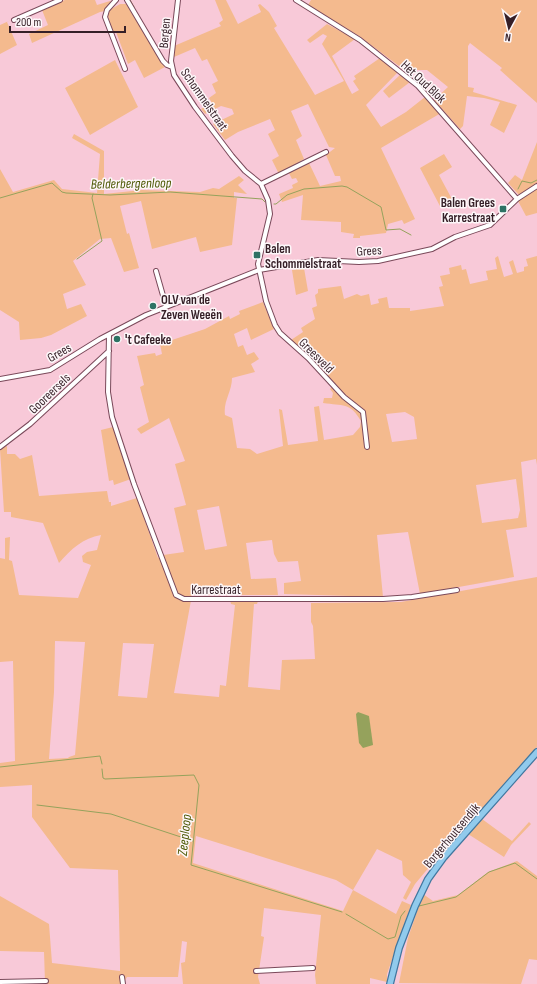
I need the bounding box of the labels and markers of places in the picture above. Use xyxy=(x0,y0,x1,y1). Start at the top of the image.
place label: Balen Grees Karrestraat xyxy=(441,195,496,226)
marker: Balen Grees Karrestraat xyxy=(498,204,508,214)
place label: Balen Schommelstraat xyxy=(265,241,342,272)
marker: Balen Schommelstraat xyxy=(252,250,262,260)
place label: OLV van de Zeven Weeën xyxy=(161,292,222,323)
marker: OLV van de Zeven Weeën xyxy=(148,301,158,311)
place label: 't Cafeeke xyxy=(125,332,172,348)
marker: 't Cafeeke xyxy=(112,334,122,344)

